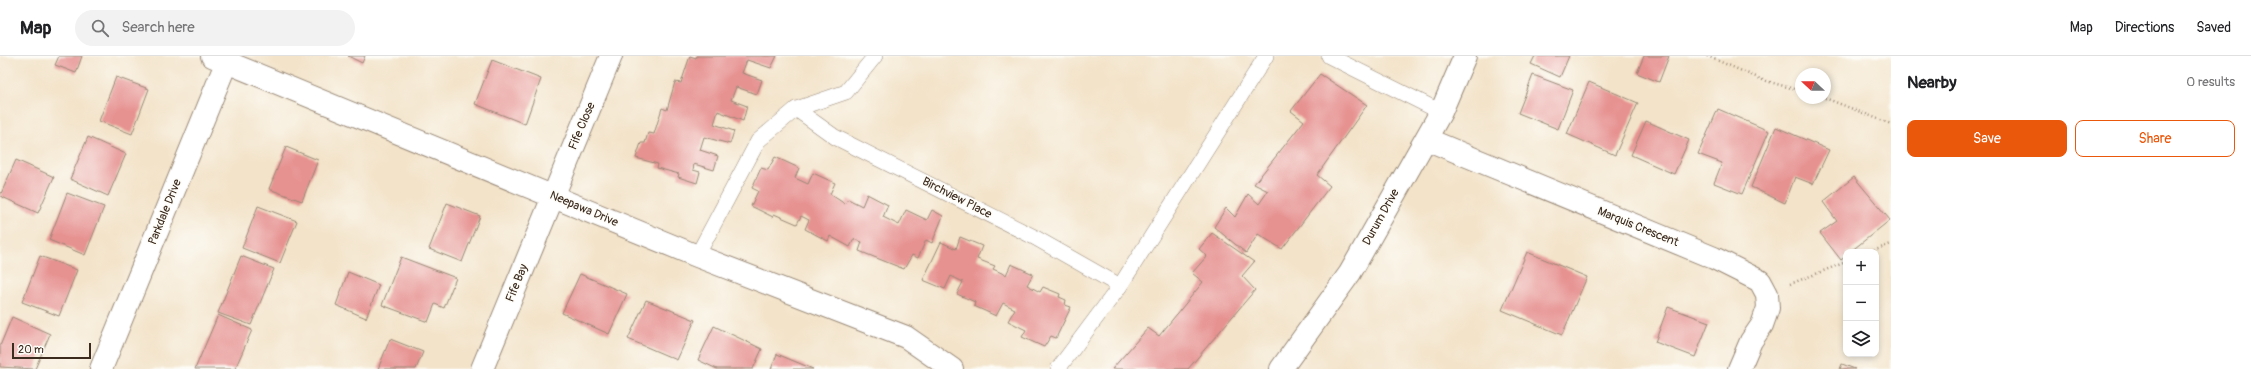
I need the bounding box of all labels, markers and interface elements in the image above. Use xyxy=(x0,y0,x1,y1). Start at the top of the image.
search box xyxy=(75,10,355,46)
text: Map xyxy=(20,16,51,40)
icon: search xyxy=(89,17,111,39)
text: Search here xyxy=(121,18,195,37)
text: Map xyxy=(2070,19,2093,36)
text: Directions xyxy=(2115,19,2174,36)
text: Saved xyxy=(2196,19,2231,36)
north arrow xyxy=(1795,68,1831,104)
text: Nearby xyxy=(1907,72,1956,93)
text: 0 results xyxy=(2186,74,2235,90)
street label: Fife Close xyxy=(565,100,599,152)
button: Save xyxy=(1907,120,2067,157)
button: Share xyxy=(2075,120,2235,157)
street label: Birchview Place xyxy=(920,174,994,222)
street label: Parkdale Drive xyxy=(145,177,185,247)
street label: Durum Drive xyxy=(1359,186,1403,248)
street label: Neepawa Drive xyxy=(547,188,621,230)
street label: Marquis Crescent xyxy=(1595,204,1681,250)
map controls xyxy=(1843,249,1879,357)
button: + xyxy=(1843,249,1879,285)
street label: Fife Bay xyxy=(503,262,531,304)
button: − xyxy=(1843,285,1879,321)
button: layers xyxy=(1843,321,1879,357)
scale bar xyxy=(12,341,91,360)
text: 20 m xyxy=(18,343,44,356)

